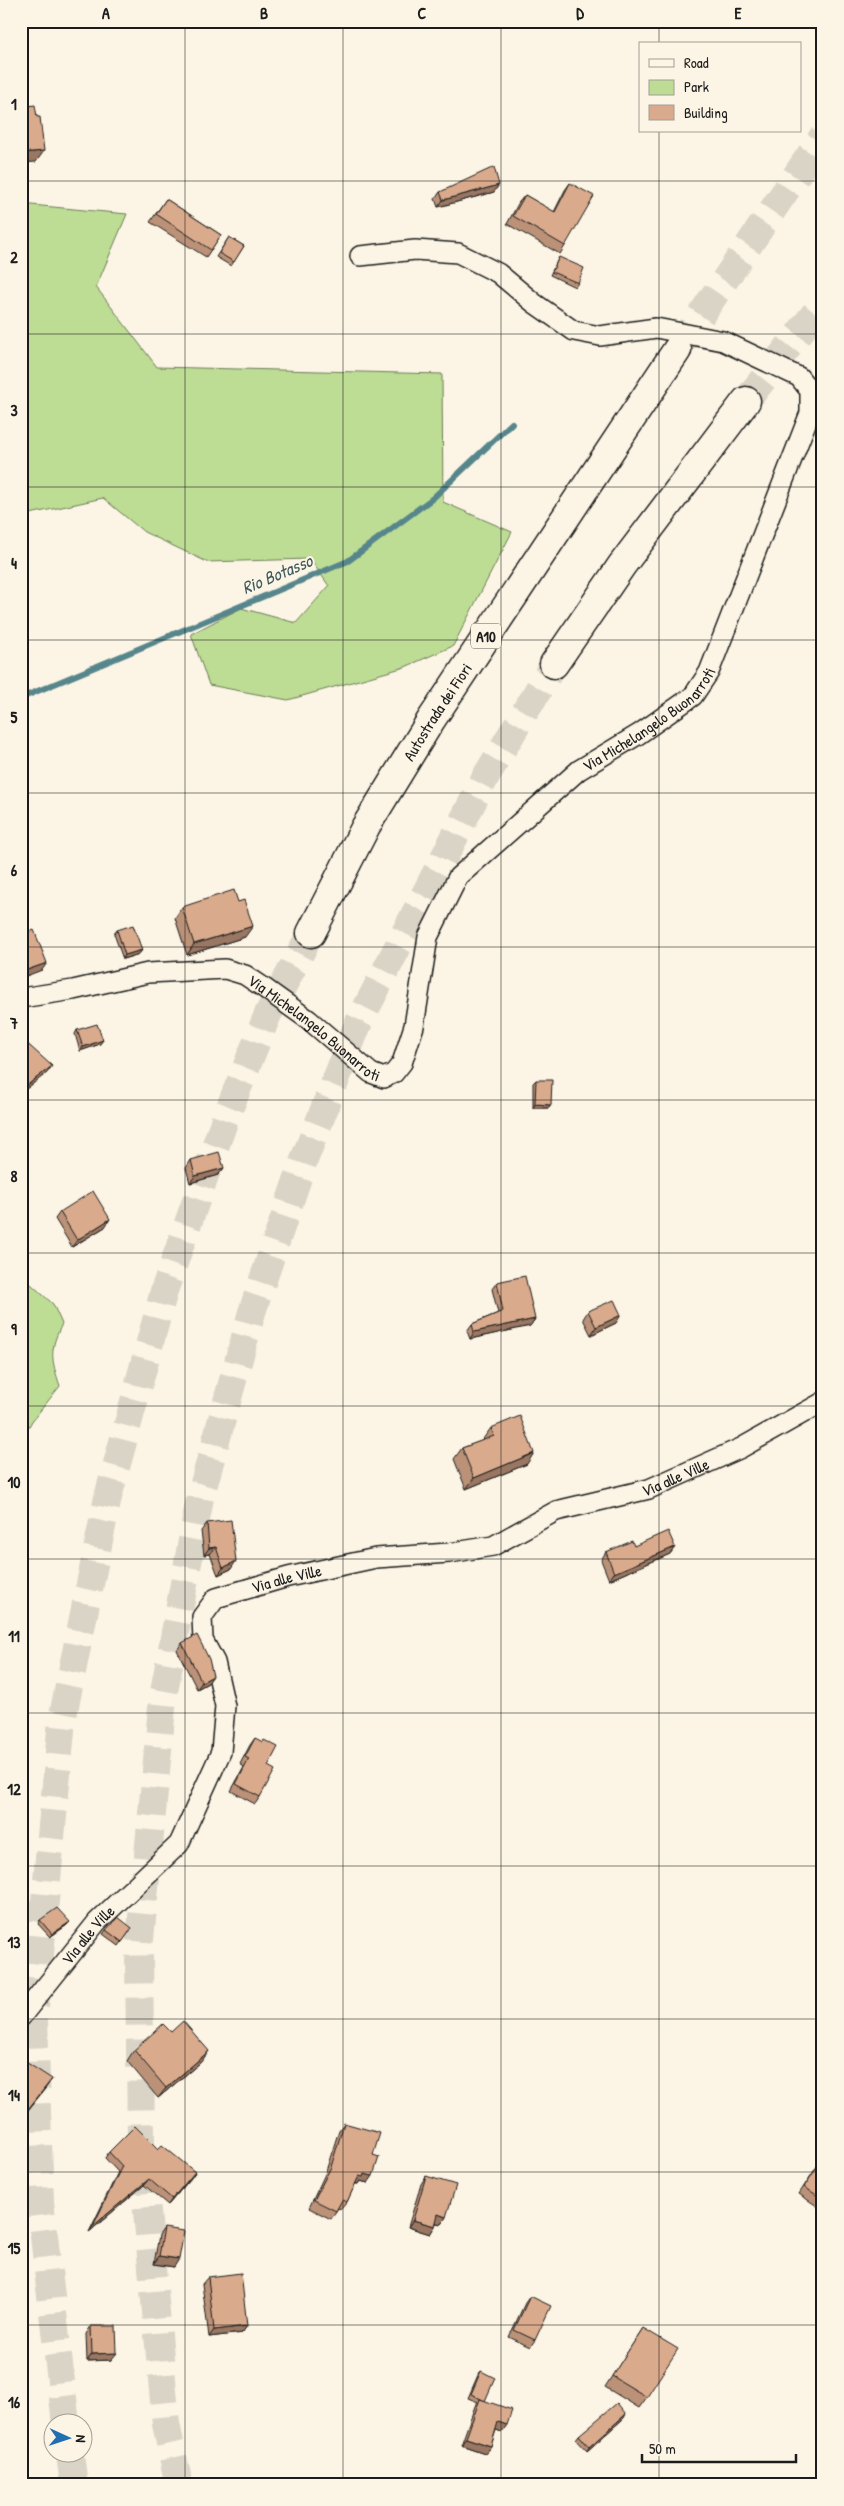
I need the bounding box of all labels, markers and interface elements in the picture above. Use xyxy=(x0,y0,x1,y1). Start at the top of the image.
text: A xyxy=(102,2,110,24)
text: B xyxy=(260,2,268,24)
text: C xyxy=(418,2,427,24)
text: D xyxy=(576,2,584,24)
text: E xyxy=(734,2,742,24)
legend xyxy=(639,42,802,132)
text: Road xyxy=(684,52,709,73)
text: Park xyxy=(684,76,709,97)
text: 1 xyxy=(11,93,17,115)
text: Building xyxy=(684,102,728,123)
text: 2 xyxy=(10,246,18,268)
text: 3 xyxy=(10,399,18,421)
water label: Rio Botasso xyxy=(238,547,318,600)
text: 4 xyxy=(11,552,17,574)
road number: A10 xyxy=(471,624,501,648)
street label: Autostrada dei Fiori xyxy=(398,659,477,765)
street label: Via Michelangelo Buonarroti xyxy=(578,664,721,777)
text: 5 xyxy=(11,706,18,728)
text: 6 xyxy=(11,859,18,881)
street label: Via Michelangelo Buonarroti xyxy=(244,969,384,1087)
text: 7 xyxy=(9,1012,18,1034)
text: 8 xyxy=(11,1165,18,1187)
text: 9 xyxy=(11,1318,17,1340)
street label: Via alle Ville xyxy=(639,1452,713,1501)
text: 10 xyxy=(8,1471,20,1493)
street label: Via alle Ville xyxy=(249,1559,324,1598)
text: 11 xyxy=(8,1625,20,1647)
text: 12 xyxy=(7,1778,21,1800)
street label: Via alle Ville xyxy=(56,1900,120,1969)
text: 13 xyxy=(8,1931,20,1953)
text: 14 xyxy=(8,2084,20,2106)
text: 15 xyxy=(8,2237,21,2259)
text: 16 xyxy=(8,2391,21,2413)
north arrow xyxy=(42,2414,92,2464)
scale bar xyxy=(642,2431,795,2463)
text: N xyxy=(72,2434,91,2443)
text: 50 m xyxy=(649,2438,676,2459)

